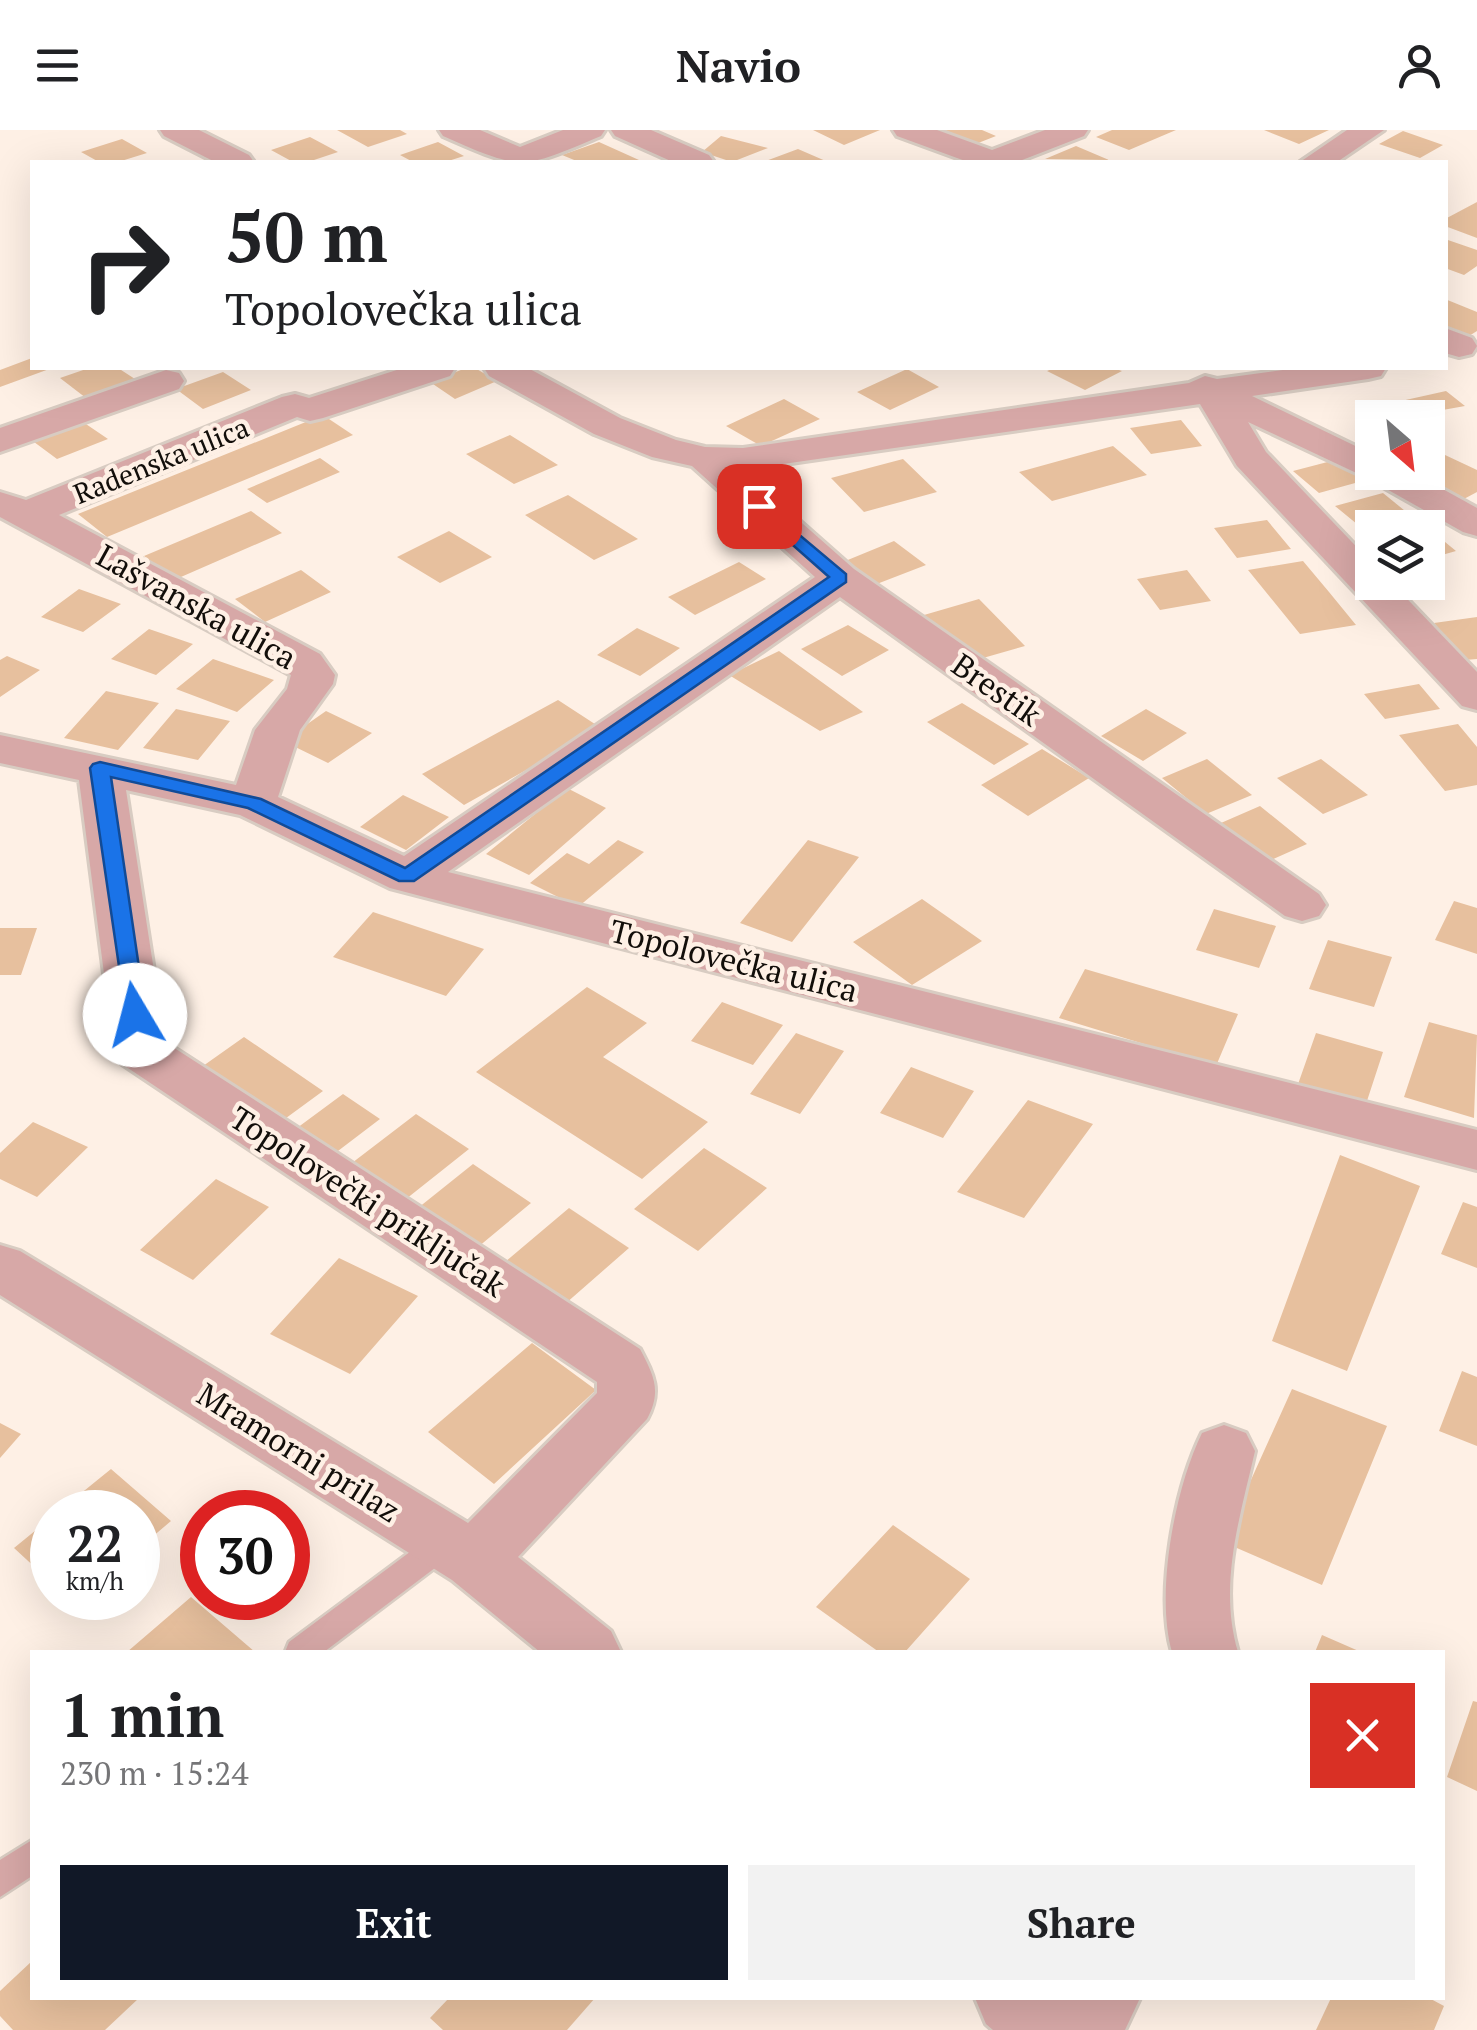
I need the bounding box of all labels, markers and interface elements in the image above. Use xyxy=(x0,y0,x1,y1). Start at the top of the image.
text: Navio xyxy=(676,35,801,95)
icon: menu xyxy=(30,38,85,93)
icon: person xyxy=(1392,38,1447,93)
text: 50 m xyxy=(225,189,388,282)
icon: right xyxy=(60,200,190,330)
text: Topolovečka ulica xyxy=(225,278,582,338)
north arrow xyxy=(1355,400,1445,490)
map controls xyxy=(1355,400,1445,600)
street label: Radenska ulica xyxy=(68,408,254,512)
pin xyxy=(717,464,802,549)
icon: arrive xyxy=(732,479,787,534)
button: layers xyxy=(1355,510,1445,600)
street label: Lašvanska ulica xyxy=(90,534,304,678)
street label: Brestik xyxy=(944,643,1050,735)
street label: Topolovečka ulica xyxy=(606,909,862,1011)
position arrow xyxy=(83,963,187,1067)
street label: Topolovečki priključak xyxy=(222,1096,514,1306)
street label: Mramorni prilaz xyxy=(190,1373,408,1531)
speed limit sign: 30 xyxy=(180,1490,310,1620)
text: 22 xyxy=(67,1510,123,1576)
text: km/h xyxy=(66,1564,124,1597)
text: 1 min xyxy=(60,1675,224,1754)
button: close xyxy=(1310,1683,1415,1788)
text: 230 m · 15:24 xyxy=(60,1752,248,1794)
button: Exit xyxy=(60,1865,728,1980)
button: Share xyxy=(748,1865,1415,1980)

